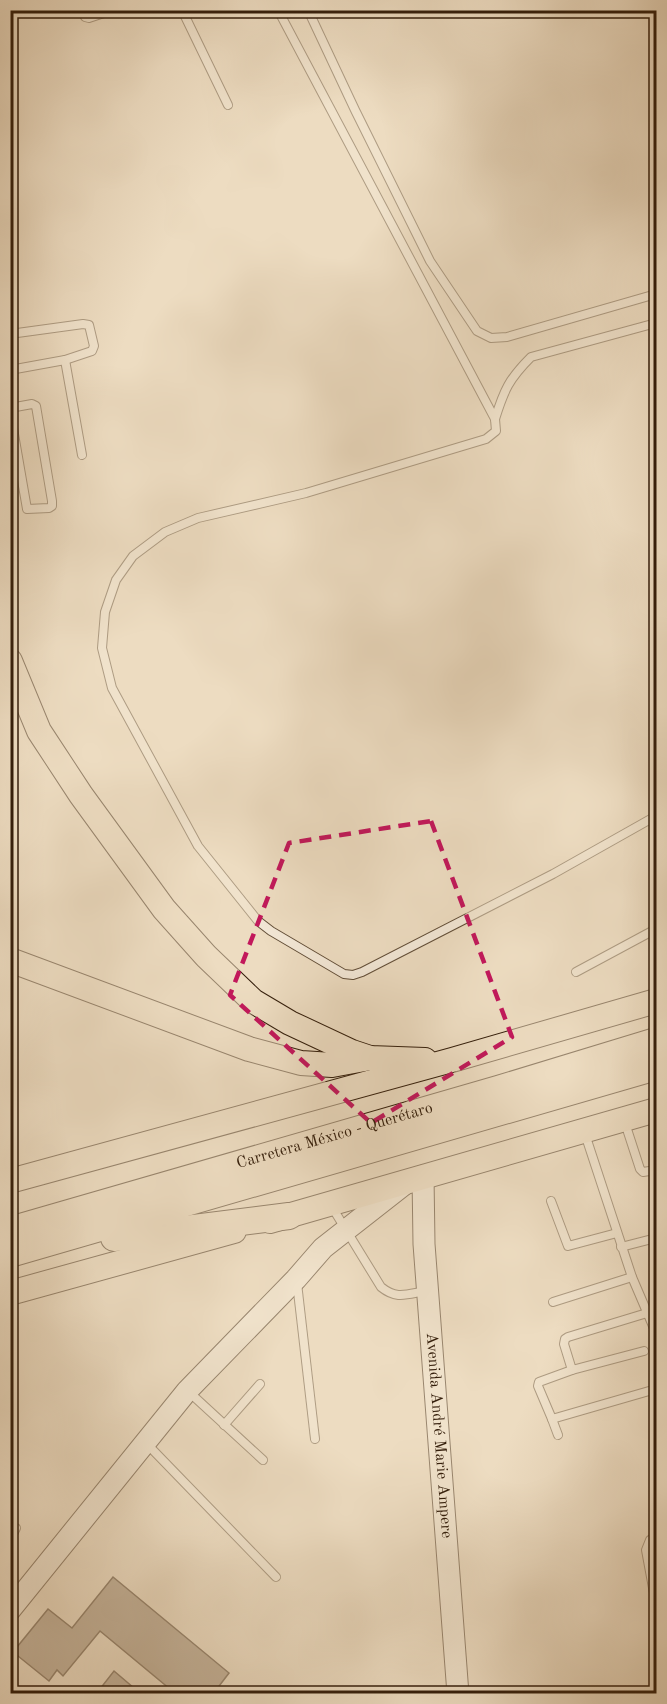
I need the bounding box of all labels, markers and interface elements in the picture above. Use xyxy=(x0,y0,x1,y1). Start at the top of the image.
street label: Carretera México - Querétaro xyxy=(235,1100,435,1172)
street label: Avenida André Marie Ampere xyxy=(423,1332,454,1539)

